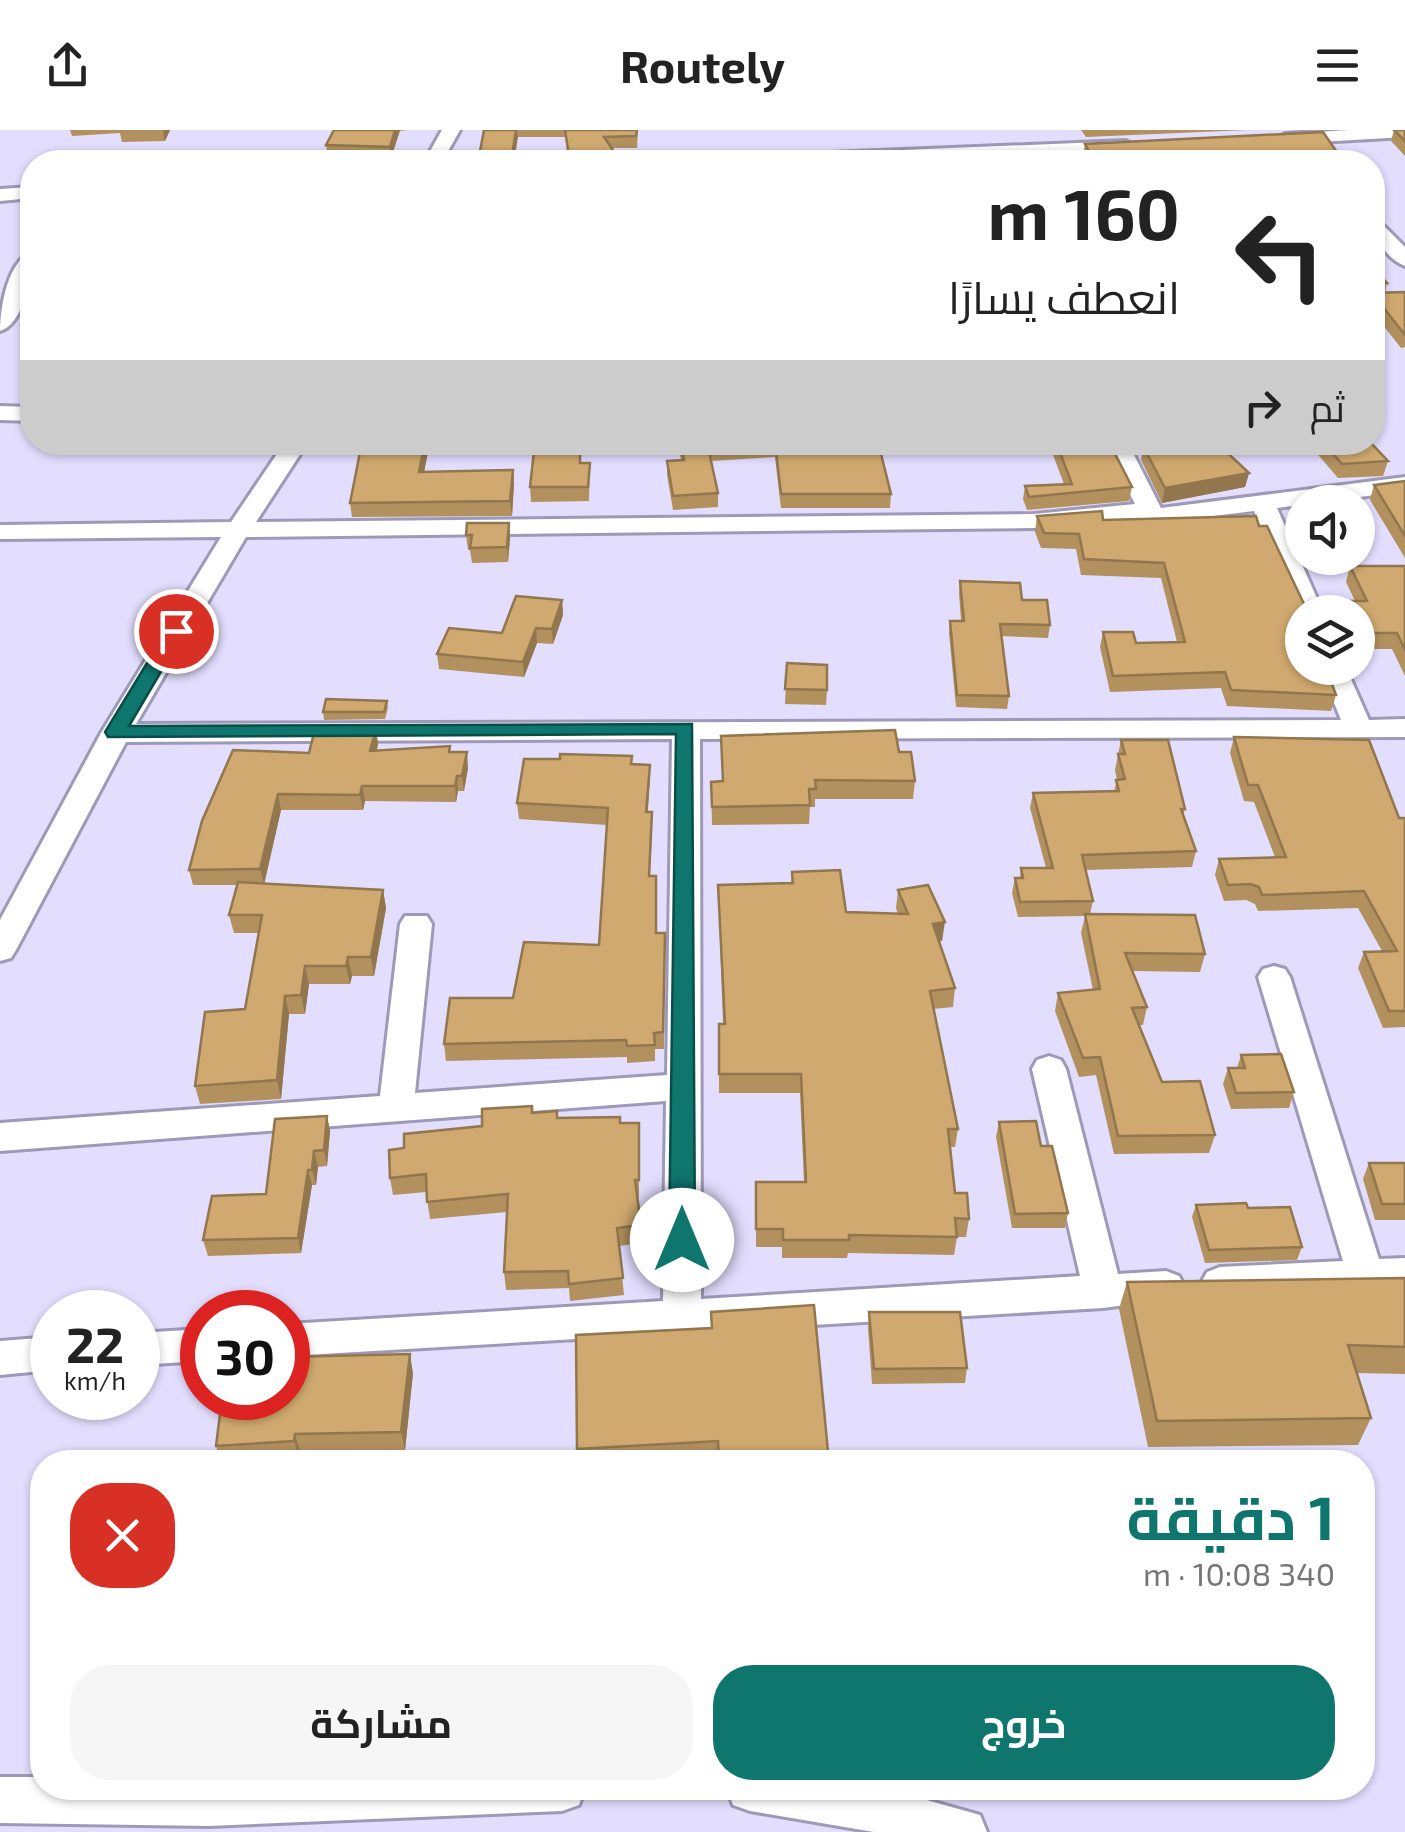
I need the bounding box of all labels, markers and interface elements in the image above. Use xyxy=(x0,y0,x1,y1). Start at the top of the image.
icon: share xyxy=(40,38,95,93)
text: Routely xyxy=(620,38,785,92)
icon: menu xyxy=(1310,38,1365,93)
text: 160 m xyxy=(987,170,1180,254)
icon: left xyxy=(1215,190,1345,320)
text: انعطف يسارًا xyxy=(948,269,1180,323)
icon: right xyxy=(1235,380,1290,435)
text: ثم xyxy=(1310,384,1345,430)
map controls xyxy=(1285,485,1375,685)
button: sound xyxy=(1285,485,1375,575)
pin xyxy=(134,589,219,674)
button: layers xyxy=(1285,595,1375,685)
icon: arrive xyxy=(149,604,204,659)
position arrow xyxy=(630,1188,734,1292)
speed limit sign: 30 xyxy=(180,1290,310,1420)
text: 22 xyxy=(66,1313,124,1373)
text: km/h xyxy=(64,1365,126,1395)
text: 1 دقيقة xyxy=(1126,1480,1335,1552)
button: close xyxy=(70,1483,175,1588)
text: 340 m · 10:08 xyxy=(1143,1554,1335,1592)
button: مشاركة xyxy=(70,1665,693,1780)
button: خروج xyxy=(713,1665,1335,1780)

